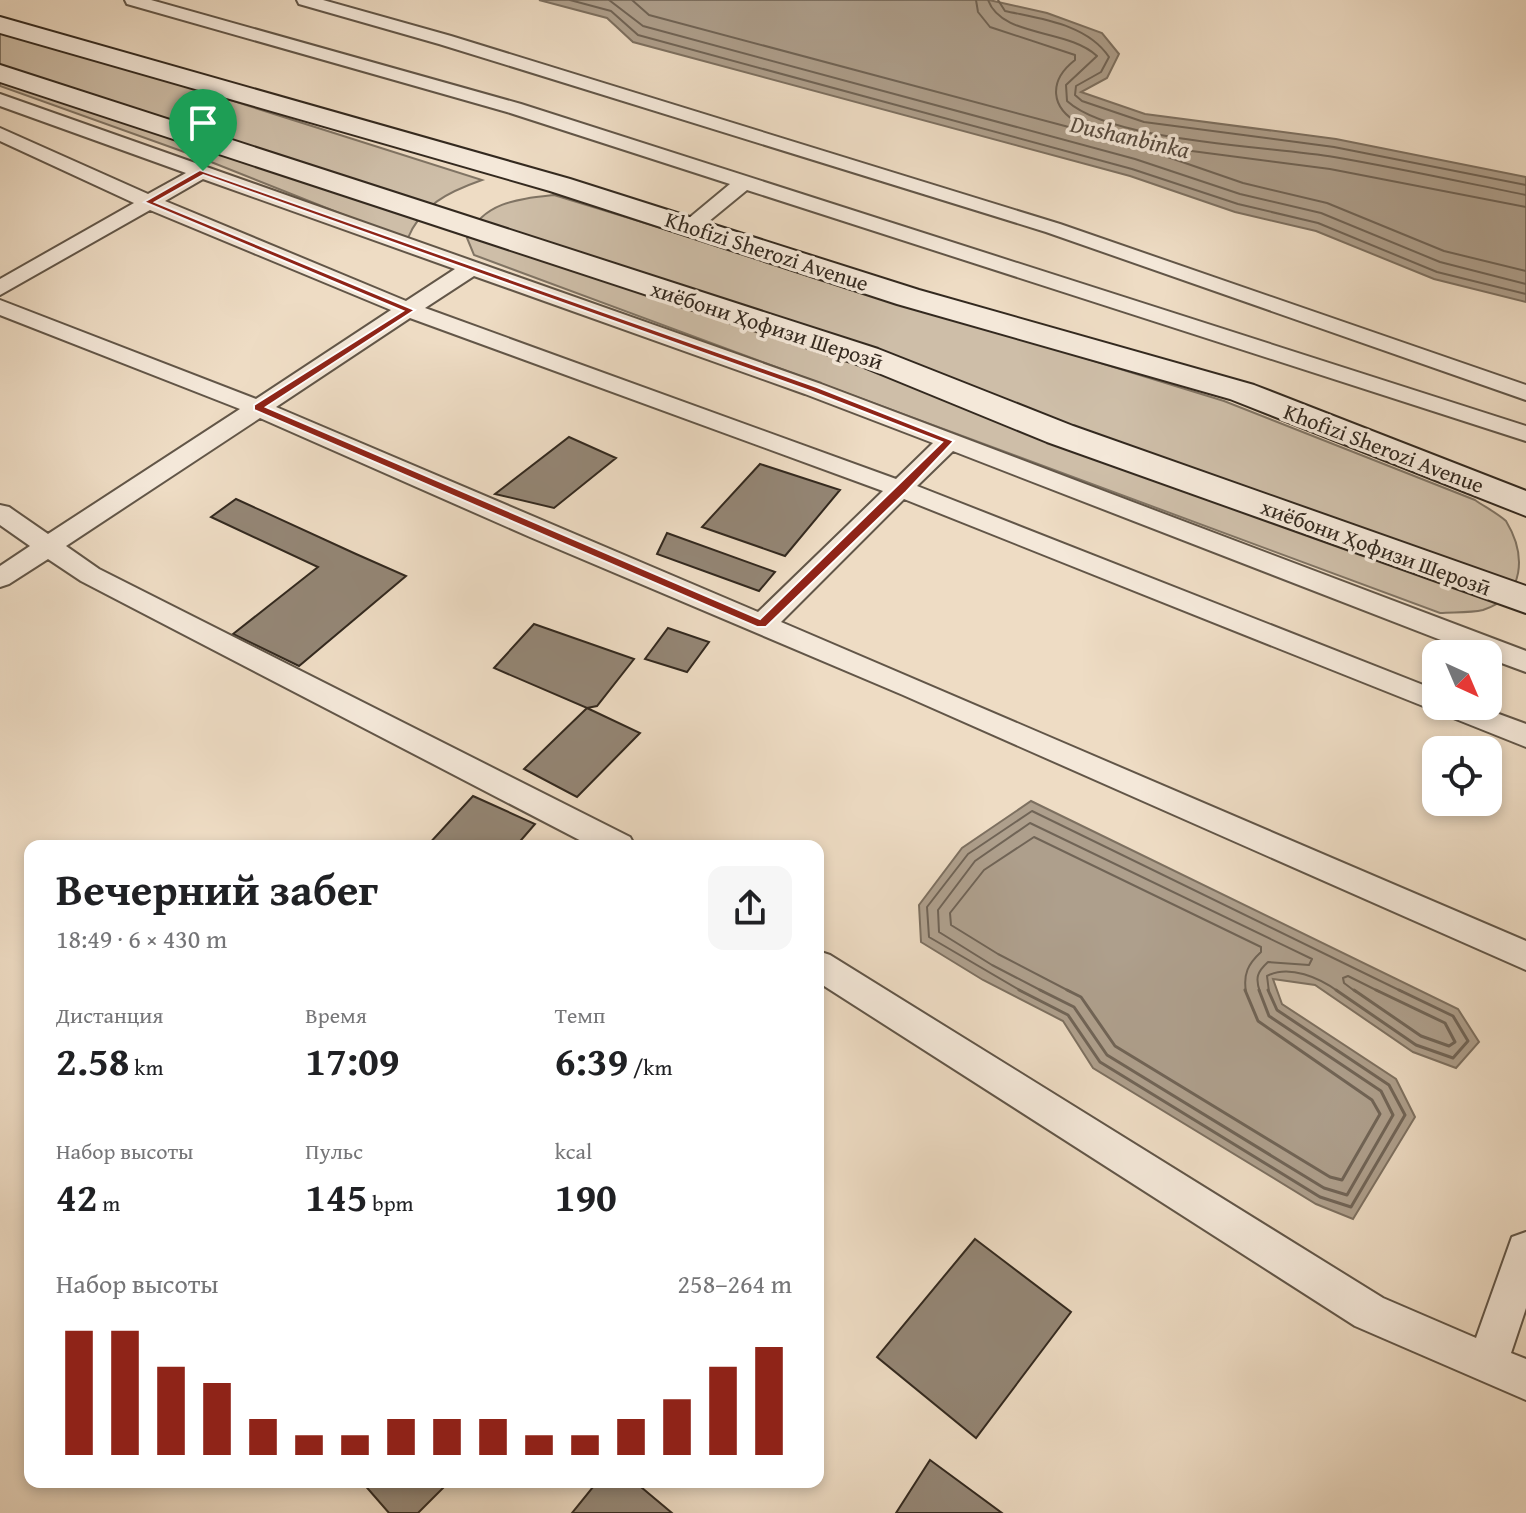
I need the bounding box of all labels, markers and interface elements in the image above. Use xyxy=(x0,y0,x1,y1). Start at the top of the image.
pin xyxy=(169,89,237,171)
icon: arrive xyxy=(181,101,225,145)
water label: Dushanbinka xyxy=(1066,106,1193,167)
street label: Khofizi Sherozi Avenue xyxy=(661,203,873,299)
street label: хиёбони Ҳофизи Шерозӣ xyxy=(647,272,887,378)
street label: Khofizi Sherozi Avenue xyxy=(1279,395,1489,501)
street label: хиёбони Ҳофизи Шерозӣ xyxy=(1257,490,1495,604)
north arrow xyxy=(1422,640,1502,720)
map controls xyxy=(1422,640,1502,816)
button: locate xyxy=(1422,736,1502,816)
text: Вечерний забег xyxy=(56,857,378,921)
button: share xyxy=(708,866,792,950)
text: 18:49 · 6 × 430 m xyxy=(56,919,227,958)
text: Дистанция xyxy=(56,999,164,1031)
text: Время xyxy=(305,999,367,1031)
text: Темп xyxy=(555,999,605,1031)
text: 2.58 xyxy=(56,1031,129,1090)
text: 17:09 xyxy=(305,1031,400,1090)
text: 6:39 xyxy=(555,1031,628,1090)
text: km xyxy=(129,1051,163,1083)
text: /km xyxy=(628,1051,673,1083)
text: Набор высоты xyxy=(56,1135,193,1167)
text: Пульс xyxy=(305,1135,363,1167)
text: kcal xyxy=(555,1135,592,1167)
text: 42 xyxy=(56,1167,97,1226)
text: 145 xyxy=(305,1167,368,1226)
text: 190 xyxy=(555,1167,617,1226)
text: m xyxy=(97,1187,120,1219)
text: bpm xyxy=(368,1187,414,1219)
text: Набор высоты xyxy=(56,1264,218,1303)
text: 258–264 m xyxy=(678,1264,792,1303)

